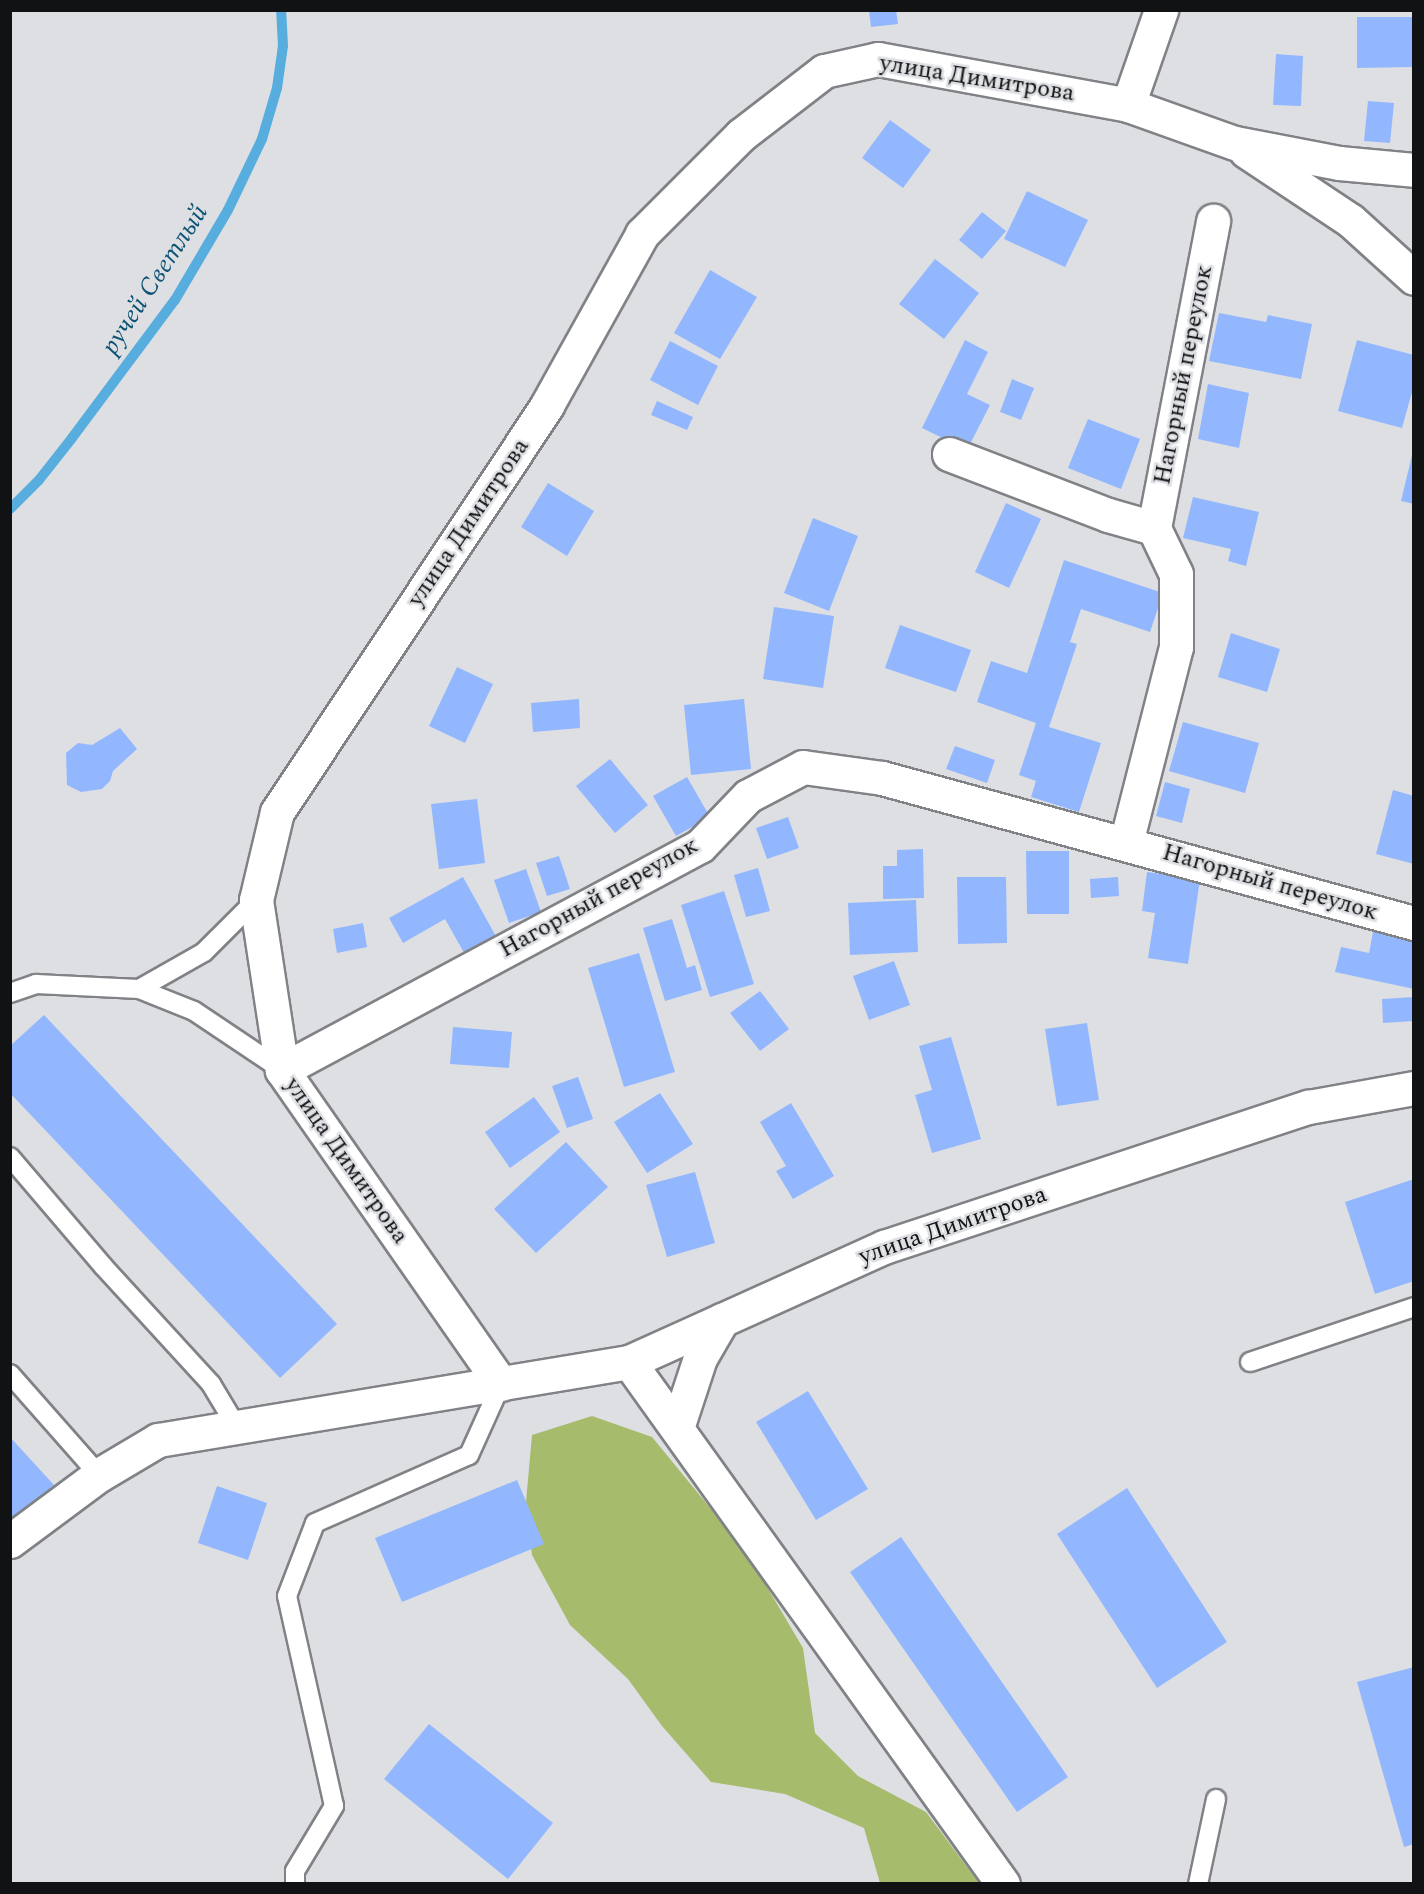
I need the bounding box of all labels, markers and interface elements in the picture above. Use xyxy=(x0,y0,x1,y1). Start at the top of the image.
street label: улица Димитрова xyxy=(878,49,1076,109)
water label: ручей Светлый xyxy=(95,199,215,361)
street label: Нагорный переулок xyxy=(1149,263,1219,487)
street label: улица Димитрова xyxy=(402,433,536,613)
street label: Нагорный переулок xyxy=(495,831,703,965)
street label: Нагорный переулок xyxy=(1159,838,1381,928)
street label: улица Димитрова xyxy=(278,1072,414,1250)
street label: улица Димитрова xyxy=(855,1180,1051,1272)

